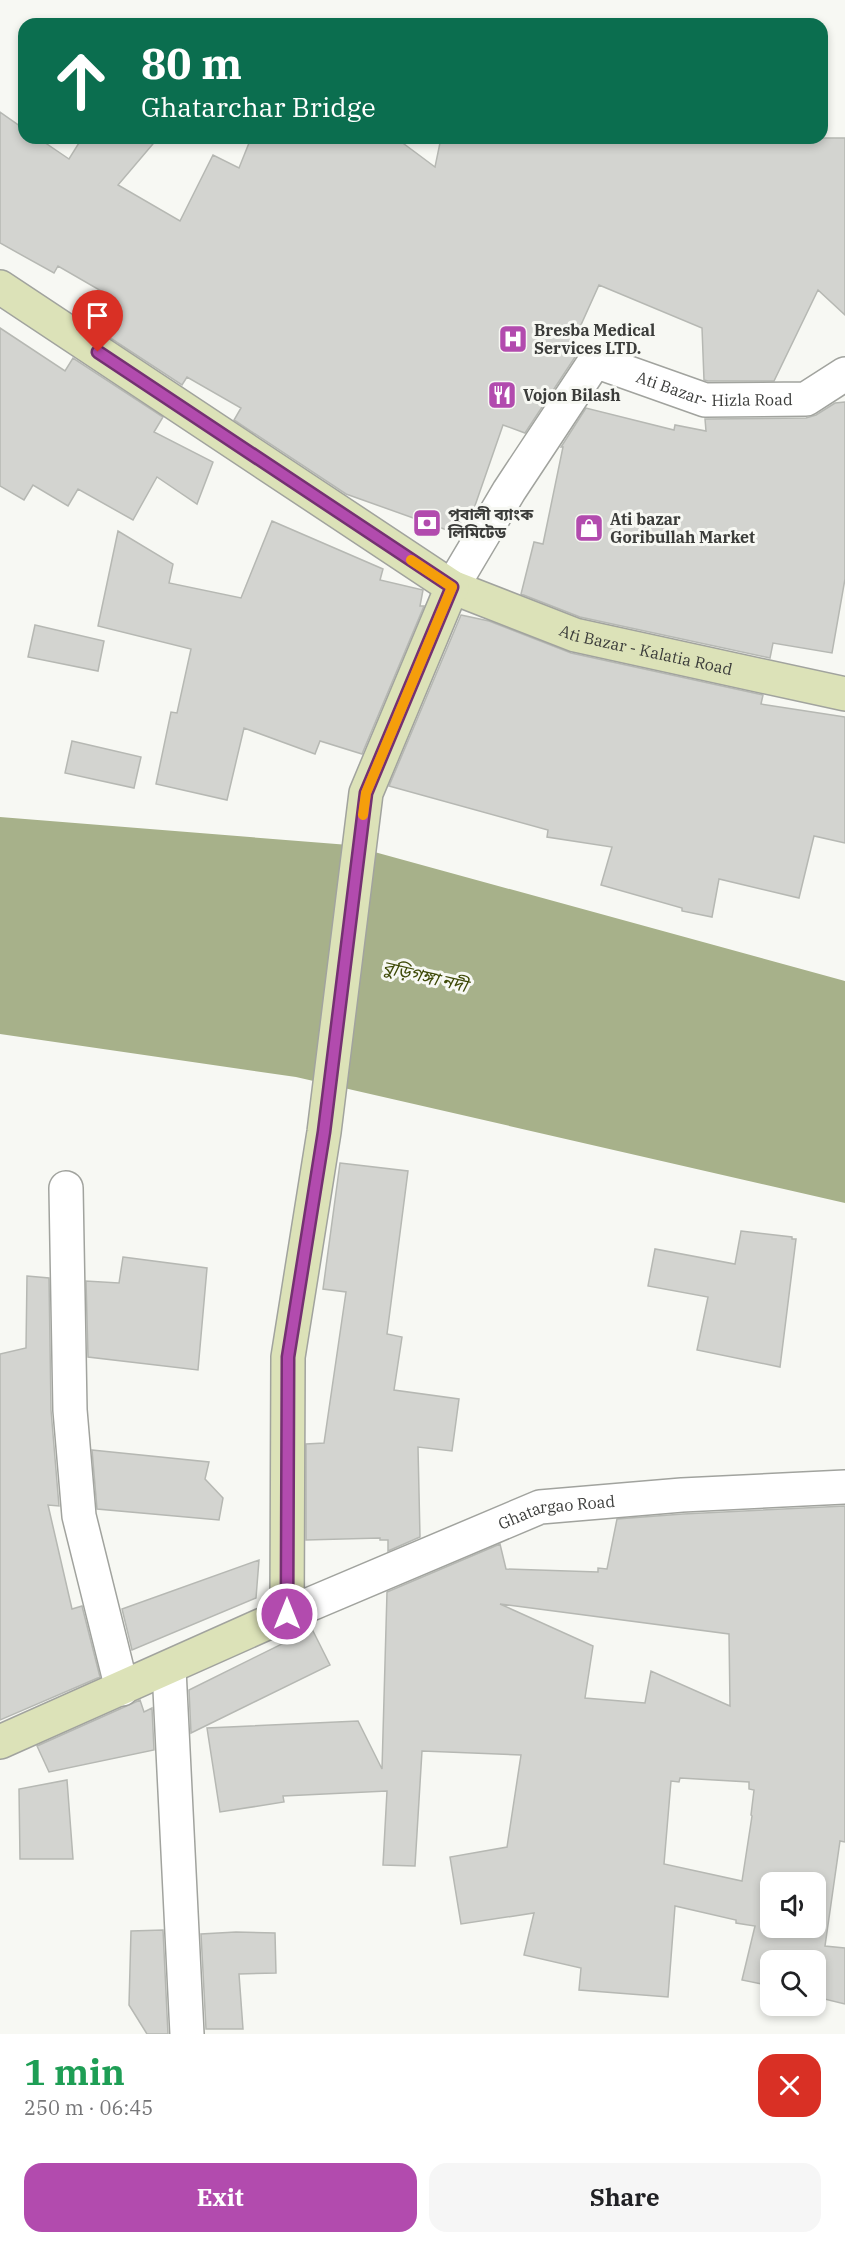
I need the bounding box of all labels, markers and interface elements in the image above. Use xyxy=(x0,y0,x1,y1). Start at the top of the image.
text: 80 m xyxy=(141,36,242,91)
icon: ahead xyxy=(42,42,120,120)
text: Ghatarchar Bridge xyxy=(141,89,376,124)
pin xyxy=(72,290,123,352)
icon: arrive xyxy=(81,299,114,332)
place label: Bresba Medical Services LTD. xyxy=(534,320,655,358)
hospital icon: Bresba Medical Services LTD. xyxy=(497,323,529,355)
street label: Ati Bazar- Hizla Road xyxy=(634,366,793,410)
restaurant icon: Vojon Bilash xyxy=(486,379,518,411)
place label: Vojon Bilash xyxy=(523,385,621,405)
place label: পূবালী ব্যাংক লিমিটেড xyxy=(447,504,534,542)
bank icon: পূবালী ব্যাংক লিমিটেড xyxy=(411,507,443,539)
place label: Ati bazar Goribullah Market xyxy=(610,509,755,547)
shop icon: Ati bazar Goribullah Market xyxy=(573,512,605,544)
street label: Ati Bazar - Kalatia Road xyxy=(556,620,735,679)
water label: বুড়িগঙ্গা নদী xyxy=(380,955,473,998)
street label: Ghatargao Road xyxy=(495,1491,616,1534)
position arrow xyxy=(255,1582,319,1646)
map controls xyxy=(760,1872,826,2016)
button: sound xyxy=(760,1872,826,1938)
button: search xyxy=(760,1950,826,2016)
text: 1 min xyxy=(24,2048,125,2095)
button: close xyxy=(758,2054,821,2117)
text: 250 m · 06:45 xyxy=(24,2094,153,2121)
button: Exit xyxy=(24,2163,417,2232)
button: Share xyxy=(429,2163,821,2232)

